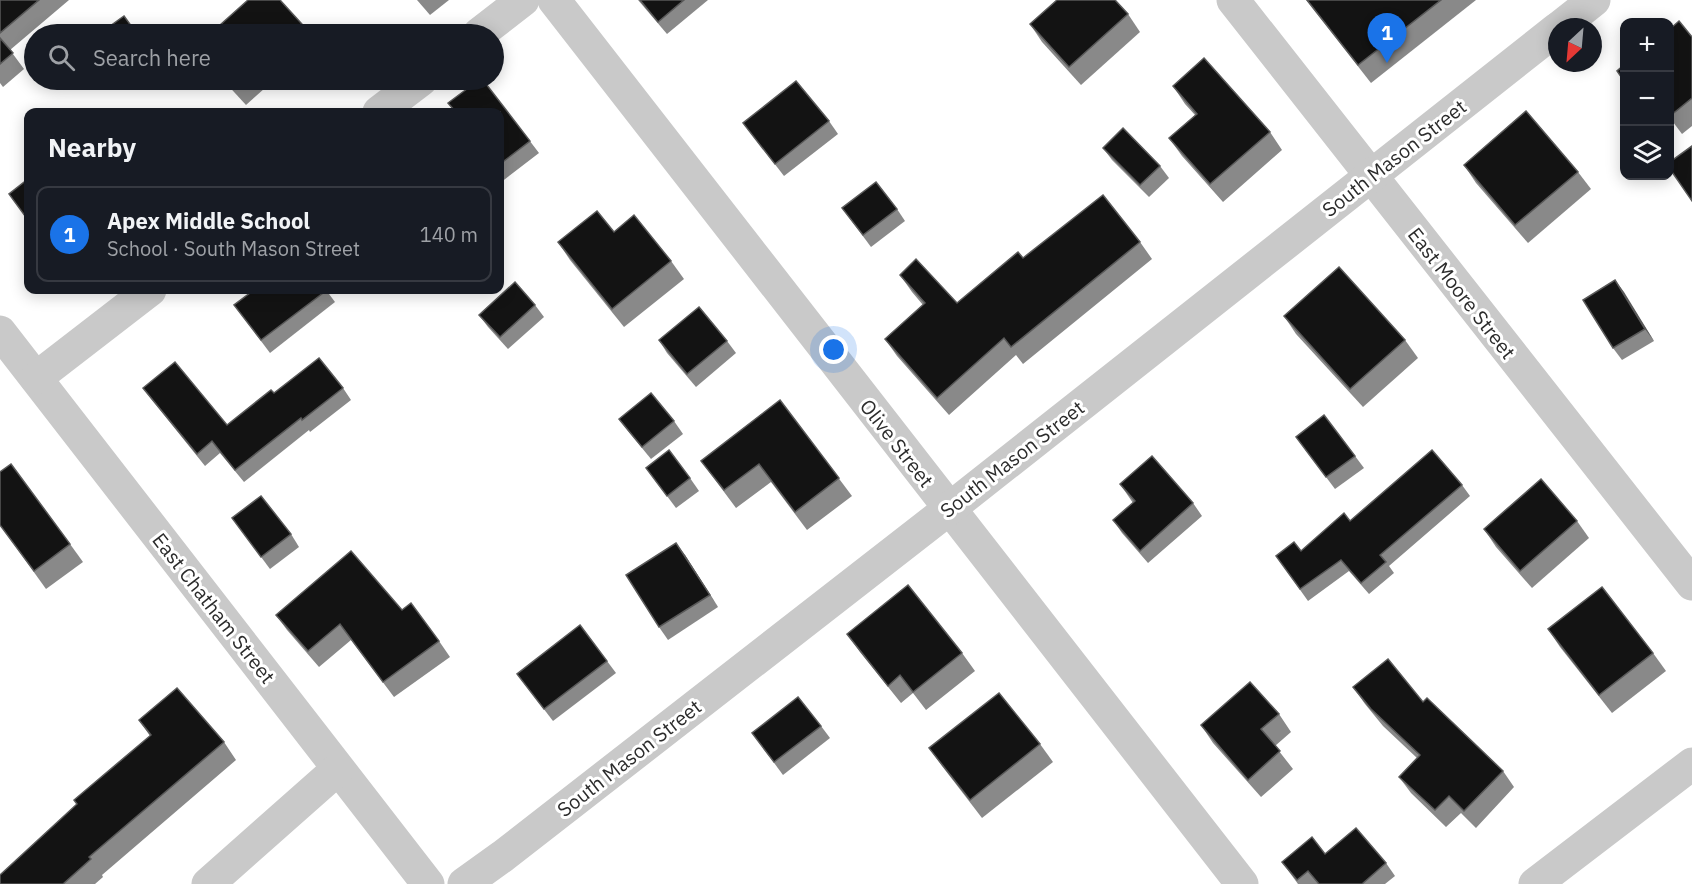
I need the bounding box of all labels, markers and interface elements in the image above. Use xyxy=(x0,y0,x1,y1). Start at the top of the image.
pin: 1 xyxy=(1368,14,1406,63)
north arrow xyxy=(1548,18,1602,72)
map controls xyxy=(1620,18,1674,180)
button: + xyxy=(1620,18,1674,72)
search box xyxy=(24,24,504,90)
icon: search xyxy=(45,41,78,74)
text: Search here xyxy=(93,43,211,72)
button: − xyxy=(1620,72,1674,126)
street label: South Mason Street xyxy=(1316,93,1472,223)
button: layers xyxy=(1620,126,1674,180)
text: Nearby xyxy=(48,130,136,164)
text: Apex Middle School xyxy=(107,206,310,235)
text: 1 xyxy=(64,221,76,248)
text: 140 m xyxy=(420,221,478,248)
street label: East Moore Street xyxy=(1402,222,1522,364)
text: School · South Mason Street xyxy=(107,235,360,262)
your location xyxy=(819,335,848,364)
street label: Olive Street xyxy=(854,393,940,493)
street label: South Mason Street xyxy=(934,394,1090,524)
street label: East Chatham Street xyxy=(147,527,281,689)
street label: South Mason Street xyxy=(551,693,707,823)

